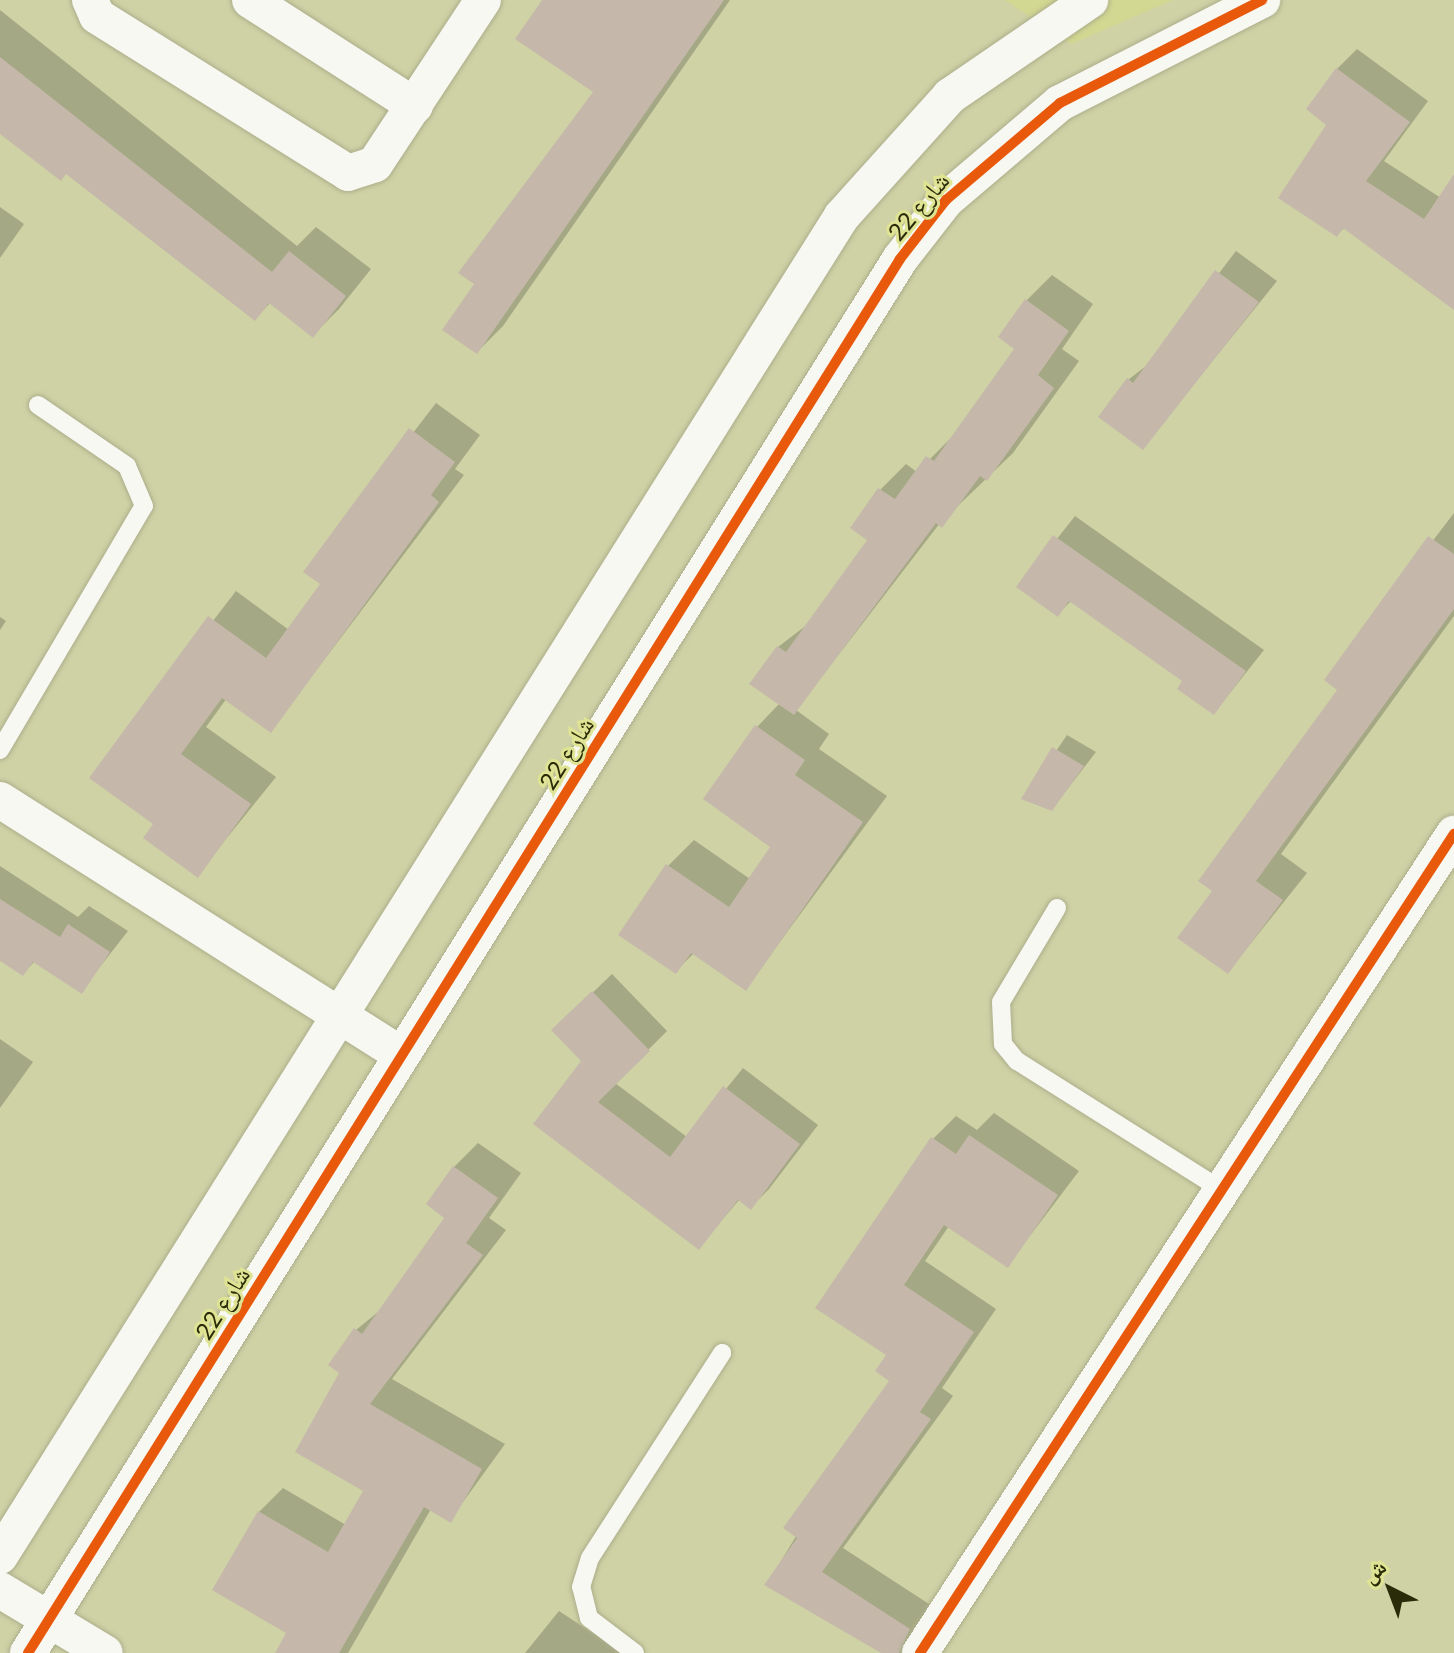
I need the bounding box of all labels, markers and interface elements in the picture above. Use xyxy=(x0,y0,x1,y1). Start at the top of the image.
street label: شارع 22 xyxy=(881,166,955,246)
street label: شارع 22 xyxy=(533,712,599,794)
street label: شارع 22 xyxy=(189,1262,255,1344)
north arrow xyxy=(1350,1549,1430,1629)
text: ش xyxy=(1356,1553,1391,1589)

